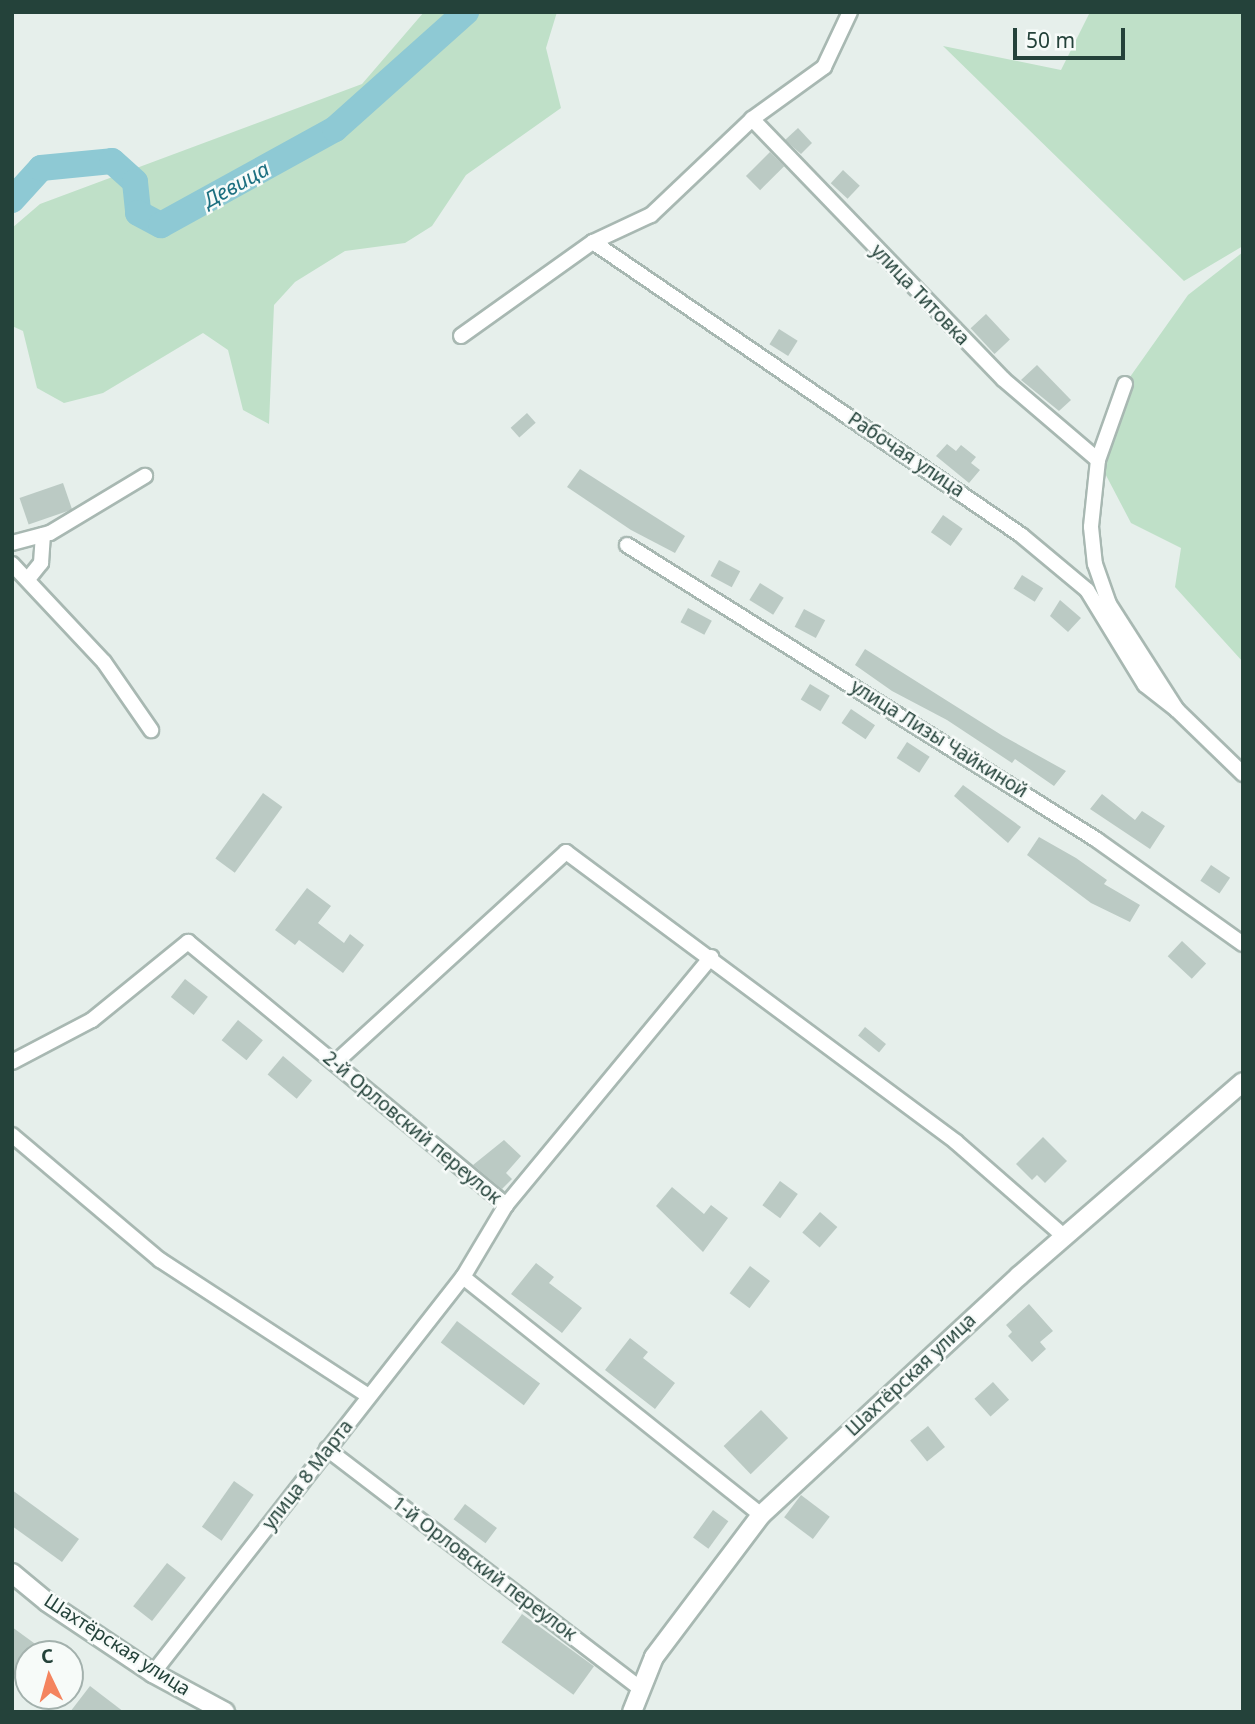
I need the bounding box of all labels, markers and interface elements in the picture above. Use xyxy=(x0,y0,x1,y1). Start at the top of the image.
scale bar xyxy=(1017,14,1129,58)
text: 50 m xyxy=(1026,26,1075,54)
water label: Девица xyxy=(199,156,273,212)
street label: улица Титовка xyxy=(866,240,974,350)
street label: Рабочая улица xyxy=(843,408,969,502)
street label: улица Лизы Чайкиной xyxy=(846,675,1032,803)
street label: 2-й Орловский переулок xyxy=(318,1047,506,1209)
street label: Шахтёрская улица xyxy=(841,1309,981,1441)
street label: улица 8 Марта xyxy=(258,1416,358,1534)
street label: 1-й Орловский переулок xyxy=(387,1492,581,1646)
street label: Шахтёрская улица xyxy=(40,1589,194,1701)
north arrow xyxy=(14,1640,84,1710)
text: С xyxy=(40,1643,55,1670)

